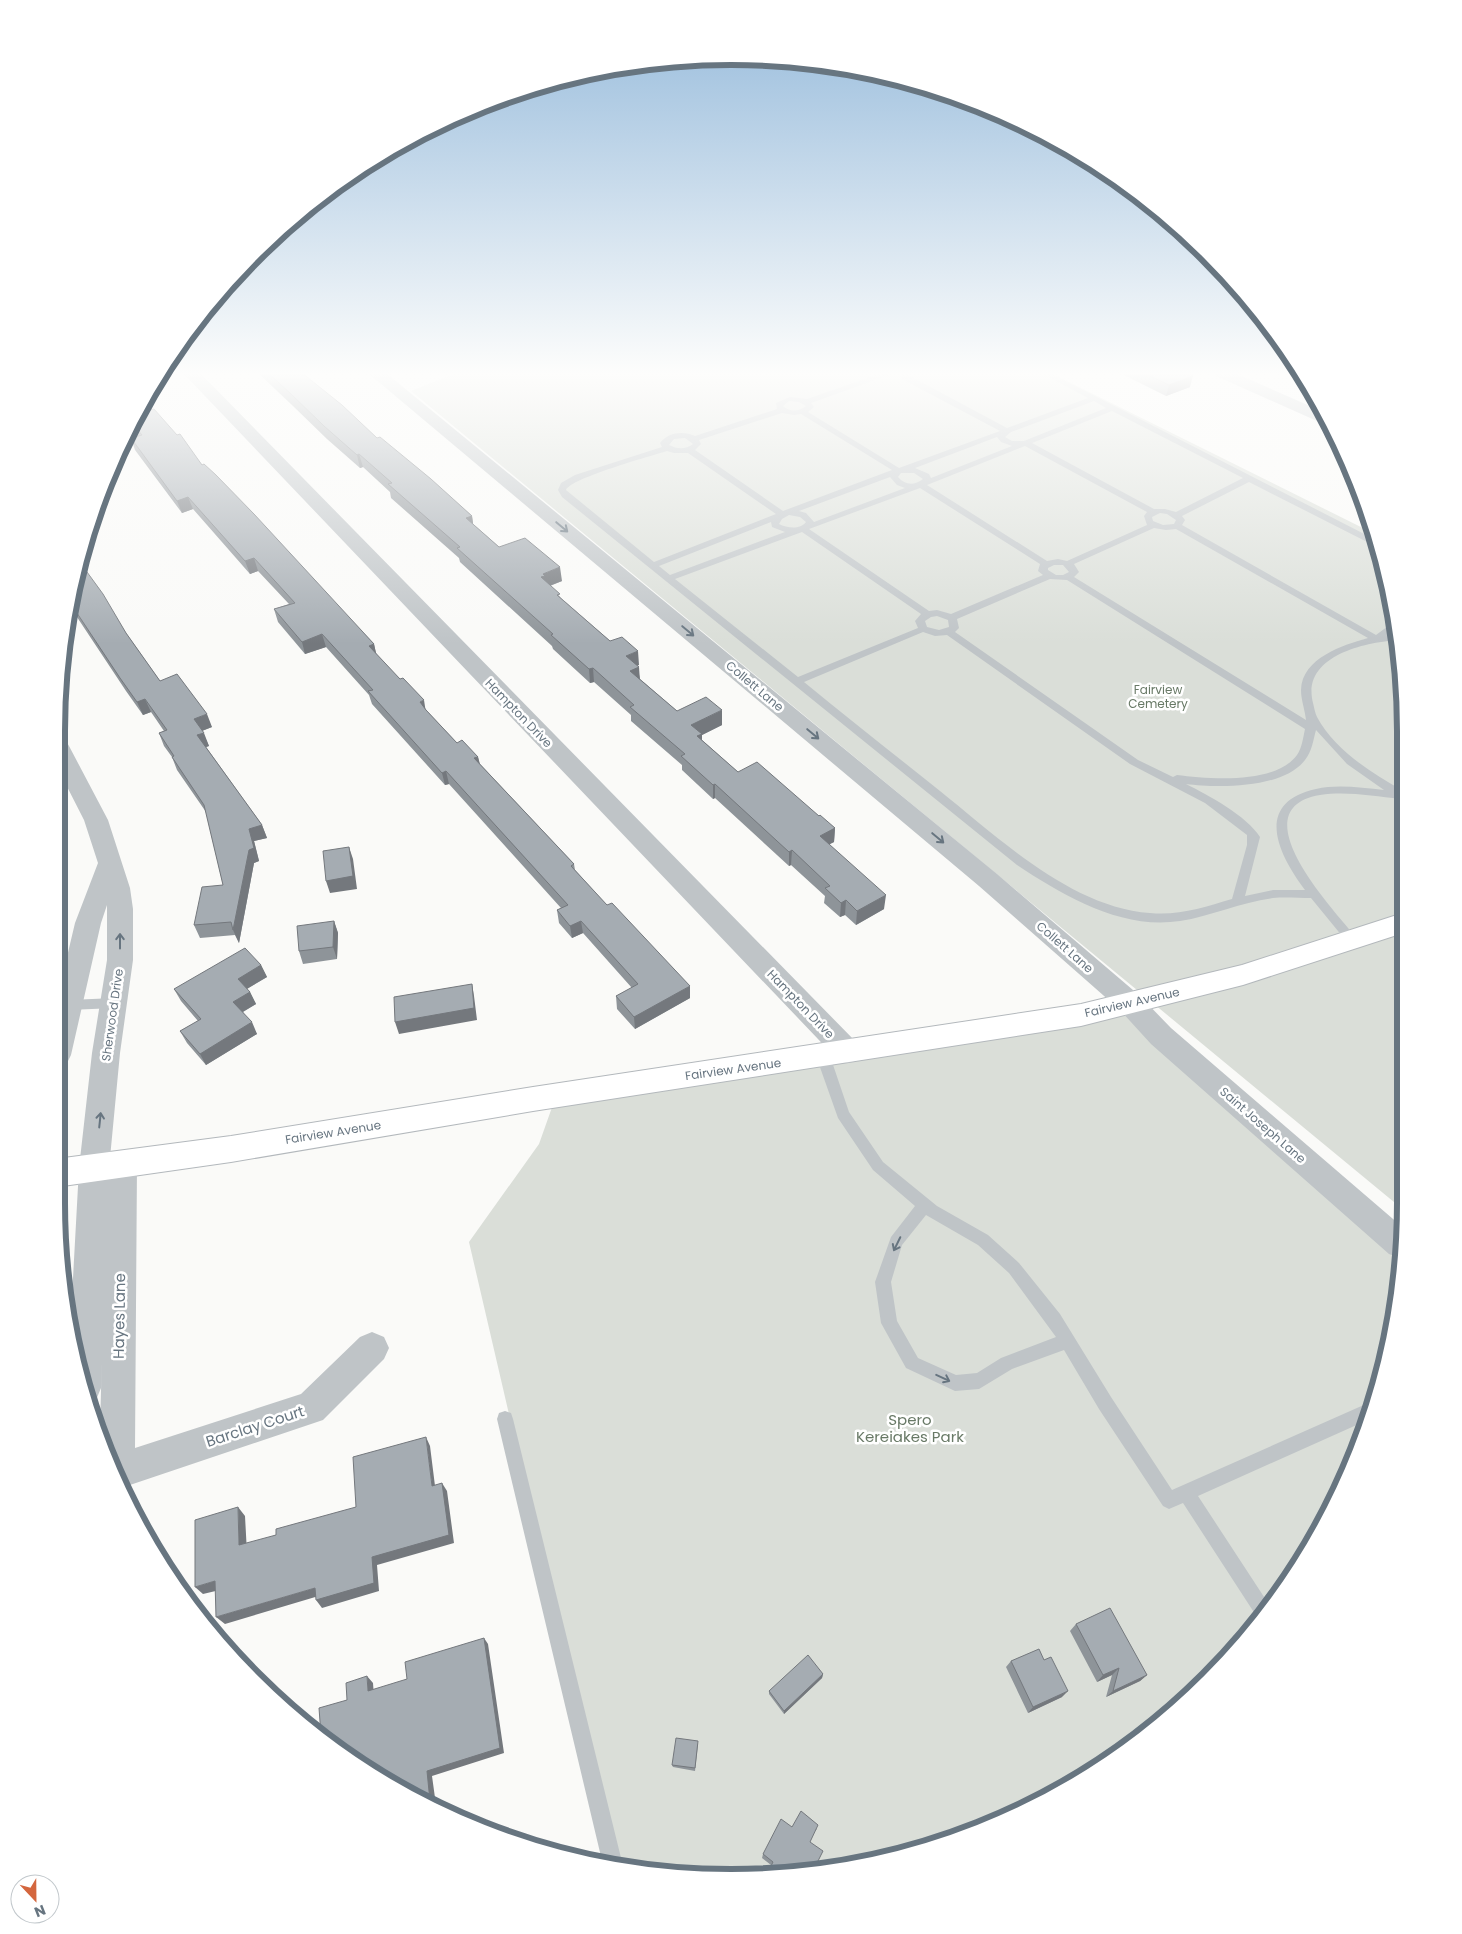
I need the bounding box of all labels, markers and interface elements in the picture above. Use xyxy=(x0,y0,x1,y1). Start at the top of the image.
one-way arrow xyxy=(556,521,569,532)
one-way arrow xyxy=(681,625,694,636)
street label: Collett Lane xyxy=(722,657,788,715)
street label: Hampton Drive xyxy=(482,675,556,751)
park label: Fairview Cemetery xyxy=(1128,681,1188,712)
one-way arrow xyxy=(806,729,819,740)
one-way arrow xyxy=(931,833,944,844)
street label: Collett Lane xyxy=(1033,917,1097,977)
one-way arrow xyxy=(115,933,125,950)
street label: Hampton Drive xyxy=(764,966,838,1042)
street label: Sherwood Drive xyxy=(97,968,127,1062)
street label: Fairview Avenue xyxy=(1083,983,1181,1021)
street label: Fairview Avenue xyxy=(684,1054,782,1084)
street label: Saint Joseph Lane xyxy=(1216,1083,1310,1167)
one-way arrow xyxy=(95,1112,104,1128)
street label: Fairview Avenue xyxy=(284,1116,382,1148)
one-way arrow xyxy=(891,1236,901,1251)
street label: Hayes Lane xyxy=(108,1273,130,1359)
one-way arrow xyxy=(935,1373,950,1383)
street label: Barclay Court xyxy=(203,1400,307,1452)
park label: Spero Kereiakes Park xyxy=(856,1409,964,1447)
north arrow xyxy=(10,1874,60,1924)
text: N xyxy=(31,1900,48,1922)

